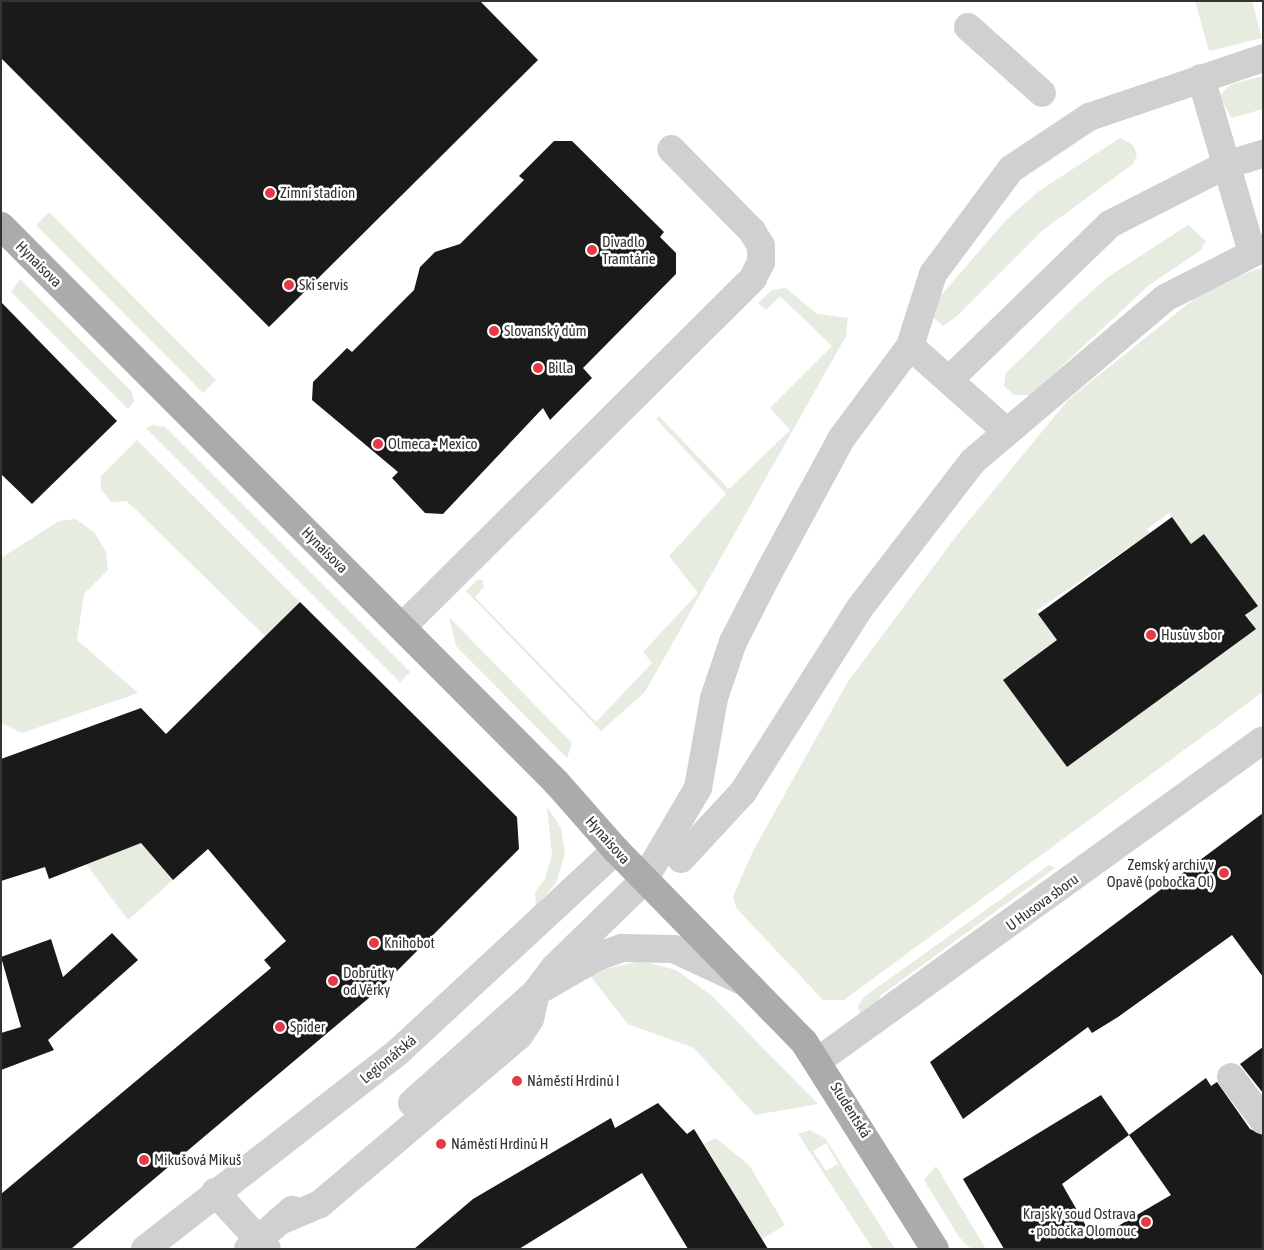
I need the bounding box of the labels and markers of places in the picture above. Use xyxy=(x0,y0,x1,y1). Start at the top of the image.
place label: Zimní stadion xyxy=(280,184,355,202)
marker: Zimní stadion xyxy=(264,187,276,199)
place label: Divadlo Tramtárie xyxy=(602,232,656,267)
marker: Divadlo Tramtárie xyxy=(586,244,598,256)
place label: Ski servis xyxy=(299,276,348,294)
marker: Ski servis xyxy=(283,279,295,291)
place label: Slovanský dům xyxy=(504,322,587,340)
marker: Slovanský dům xyxy=(488,325,500,337)
place label: Billa xyxy=(548,359,573,377)
marker: Billa xyxy=(532,362,544,374)
place label: Olmeca - Mexico xyxy=(388,435,477,453)
marker: Olmeca - Mexico xyxy=(372,438,384,450)
place label: Husův sbor xyxy=(1161,626,1222,644)
marker: Husův sbor xyxy=(1145,629,1157,641)
place label: Zemský archiv v Opavě (pobočka Ol) xyxy=(1107,855,1214,890)
marker: Zemský archiv v Opavě (pobočka Ol) xyxy=(1218,867,1230,879)
place label: Knihobot xyxy=(384,934,435,952)
marker: Knihobot xyxy=(368,937,380,949)
place label: Dobrůtky od Věrky xyxy=(343,963,394,998)
marker: Dobrůtky od Věrky xyxy=(327,975,339,987)
place label: Spider xyxy=(290,1018,325,1036)
marker: Spider xyxy=(274,1021,286,1033)
place label: Náměstí Hrdinů I xyxy=(527,1072,620,1090)
marker: Náměstí Hrdinů I xyxy=(511,1075,523,1087)
place label: Náměstí Hrdinů H xyxy=(451,1135,549,1153)
marker: Náměstí Hrdinů H xyxy=(435,1138,447,1150)
place label: Mikušová Mikuš xyxy=(154,1151,241,1169)
marker: Mikušová Mikuš xyxy=(138,1154,150,1166)
place label: Krajský soud Ostrava - pobočka Olomouc xyxy=(1023,1204,1136,1239)
marker: Krajský soud Ostrava - pobočka Olomouc xyxy=(1140,1216,1152,1228)

